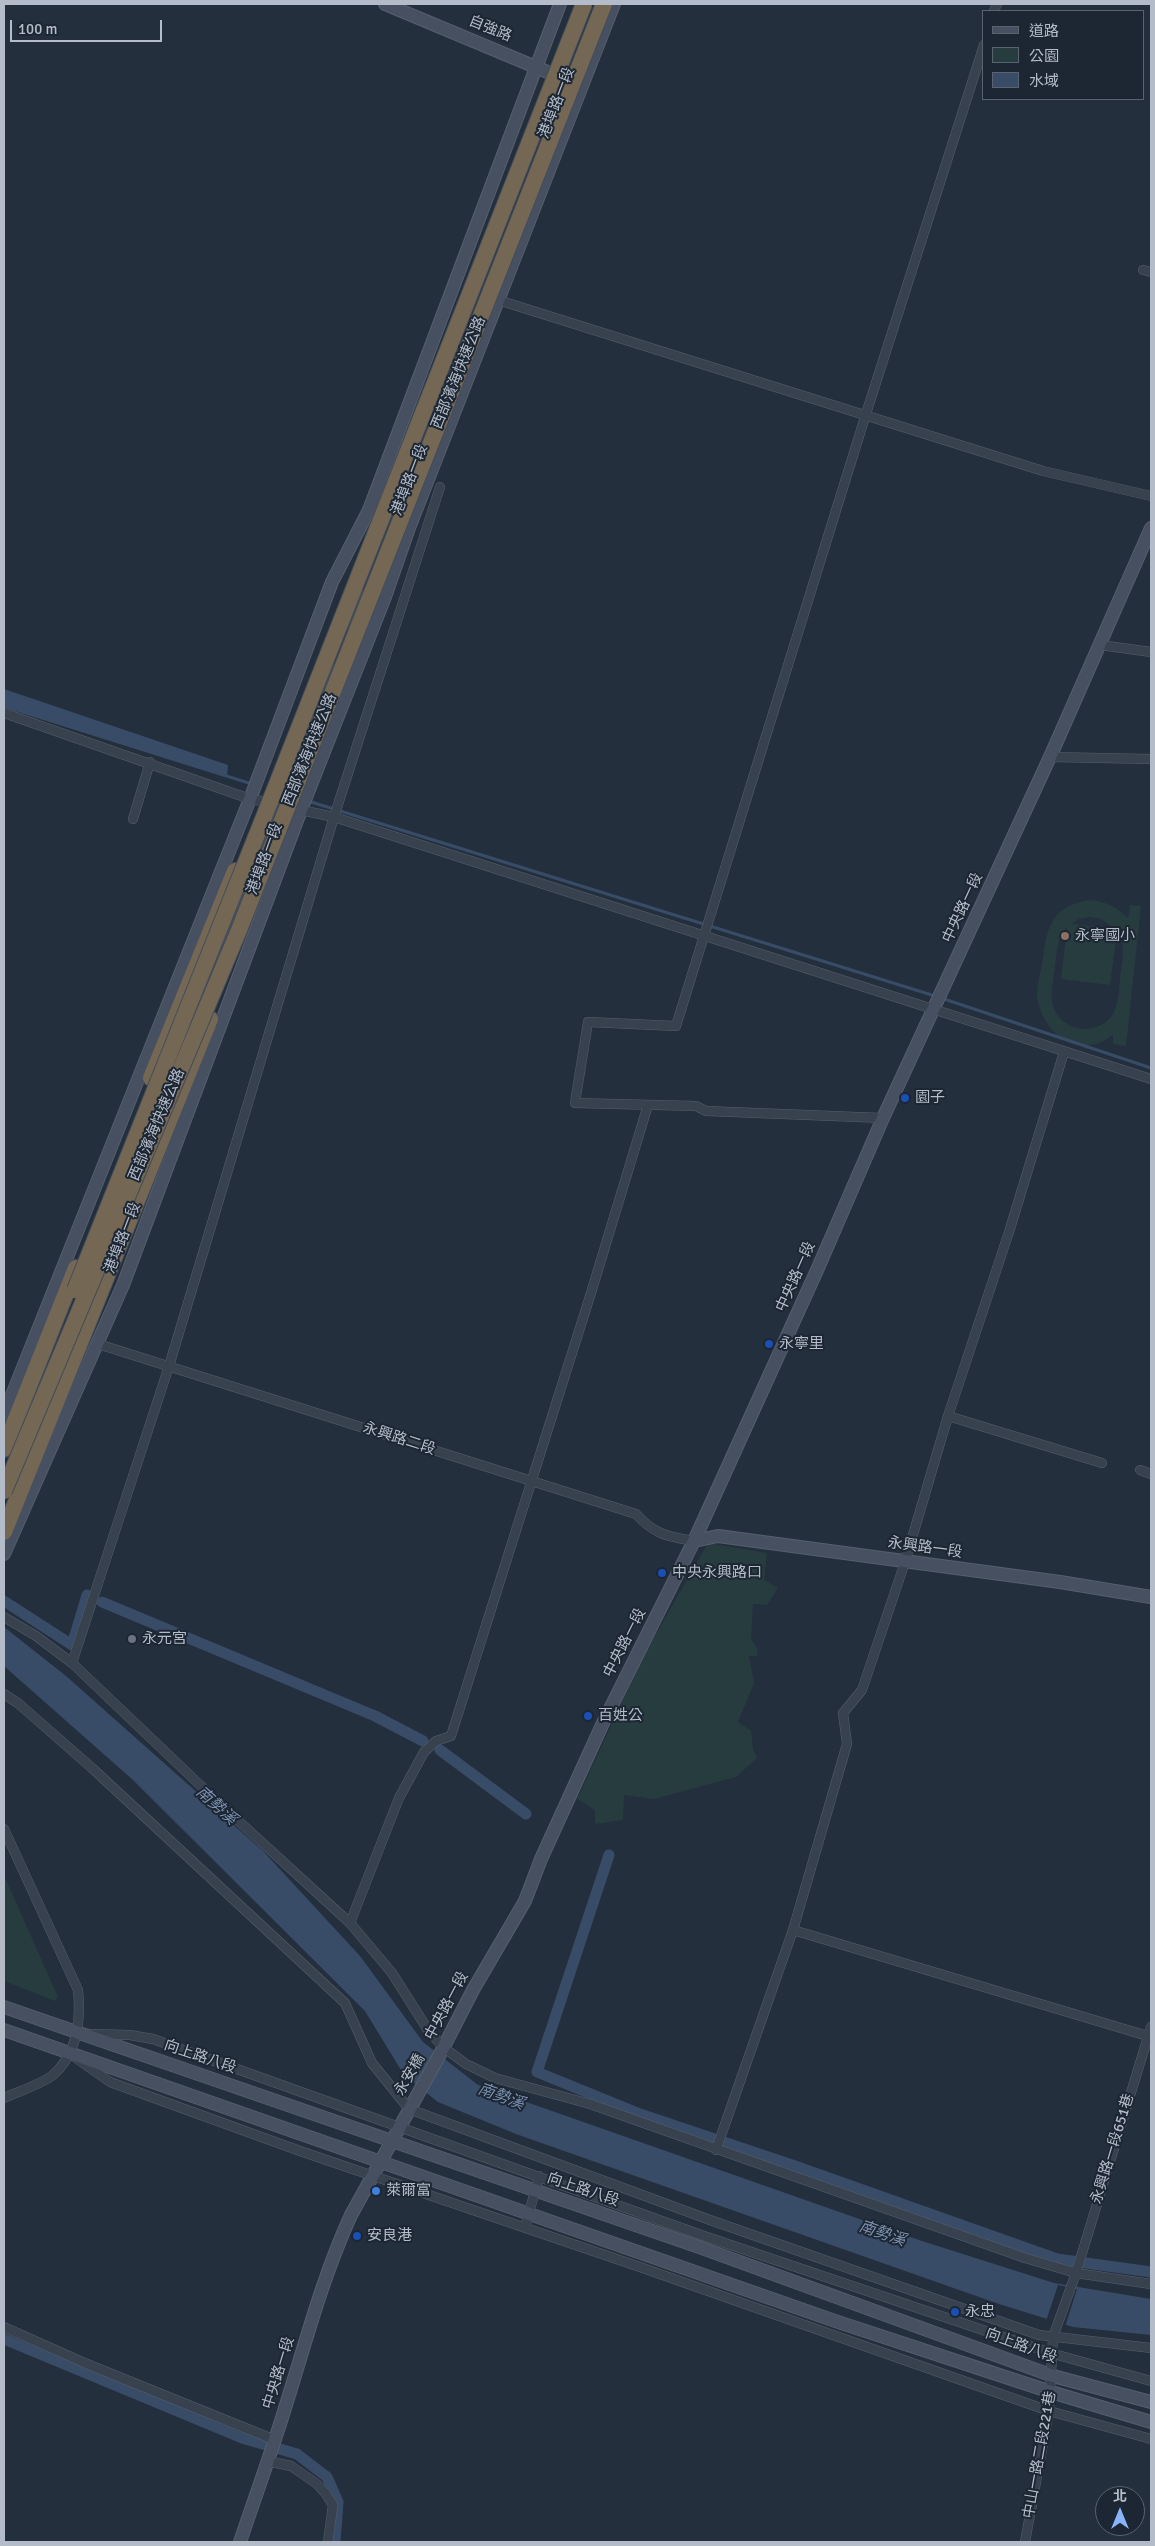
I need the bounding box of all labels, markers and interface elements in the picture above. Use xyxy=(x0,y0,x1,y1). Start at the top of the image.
scale bar xyxy=(12,10,165,42)
legend xyxy=(982,10,1145,100)
street label: 自強路 xyxy=(466,12,514,46)
text: 100 m xyxy=(18,20,58,38)
text: 道路 xyxy=(1029,22,1059,40)
text: 公園 xyxy=(1029,47,1059,65)
street label: 港埠路一段 xyxy=(535,65,579,141)
text: 水域 xyxy=(1029,72,1059,90)
street label: 西部濱海快速公路 xyxy=(428,314,490,432)
street label: 港埠路一段 xyxy=(388,442,432,518)
street label: 西部濱海快速公路 xyxy=(279,691,341,809)
street label: 港埠路一段 xyxy=(244,821,286,897)
street label: 中央路一段 xyxy=(939,870,987,946)
place label: 永寧國小 xyxy=(1075,927,1135,945)
marker: 永寧國小 xyxy=(1059,930,1071,942)
street label: 西部濱海快速公路 xyxy=(125,1066,189,1184)
place label: 園子 xyxy=(915,1089,945,1107)
marker: 園子 xyxy=(899,1092,911,1104)
street label: 港埠路一段 xyxy=(101,1200,145,1276)
street label: 中央路一段 xyxy=(773,1239,819,1315)
place label: 永寧里 xyxy=(779,1335,824,1353)
marker: 永寧里 xyxy=(763,1338,775,1350)
street label: 永興路二段 xyxy=(361,1419,437,1459)
street label: 永興路一段 xyxy=(887,1534,963,1562)
place label: 中央永興路口 xyxy=(672,1564,762,1582)
marker: 中央永興路口 xyxy=(656,1567,668,1579)
street label: 中央路一段 xyxy=(600,1606,650,1680)
place label: 永元宮 xyxy=(142,1630,187,1648)
marker: 永元宮 xyxy=(126,1633,138,1645)
place label: 百姓公 xyxy=(598,1707,643,1725)
marker: 百姓公 xyxy=(582,1710,594,1722)
water label: 南勢溪 xyxy=(192,1783,240,1829)
street label: 中央路一段 xyxy=(421,1969,473,2043)
street label: 向上路八段 xyxy=(162,2036,238,2078)
street label: 永安橋 xyxy=(391,2051,429,2099)
water label: 南勢溪 xyxy=(475,2080,527,2114)
street label: 永興路一段651巷 xyxy=(1088,2092,1138,2206)
street label: 向上路八段 xyxy=(545,2169,621,2211)
place label: 萊爾富 xyxy=(386,2182,431,2200)
marker: 萊爾富 xyxy=(370,2185,382,2197)
water label: 南勢溪 xyxy=(856,2217,908,2251)
place label: 安良港 xyxy=(367,2227,412,2245)
marker: 安良港 xyxy=(351,2230,363,2242)
place label: 永忠 xyxy=(965,2303,995,2321)
marker: 永忠 xyxy=(949,2306,961,2318)
street label: 向上路八段 xyxy=(983,2325,1059,2367)
street label: 中央路一段 xyxy=(259,2335,299,2411)
street label: 中山一路二段221巷 xyxy=(1020,2390,1060,2520)
north arrow xyxy=(1095,2486,1145,2536)
text: 北 xyxy=(1113,2488,1127,2505)

